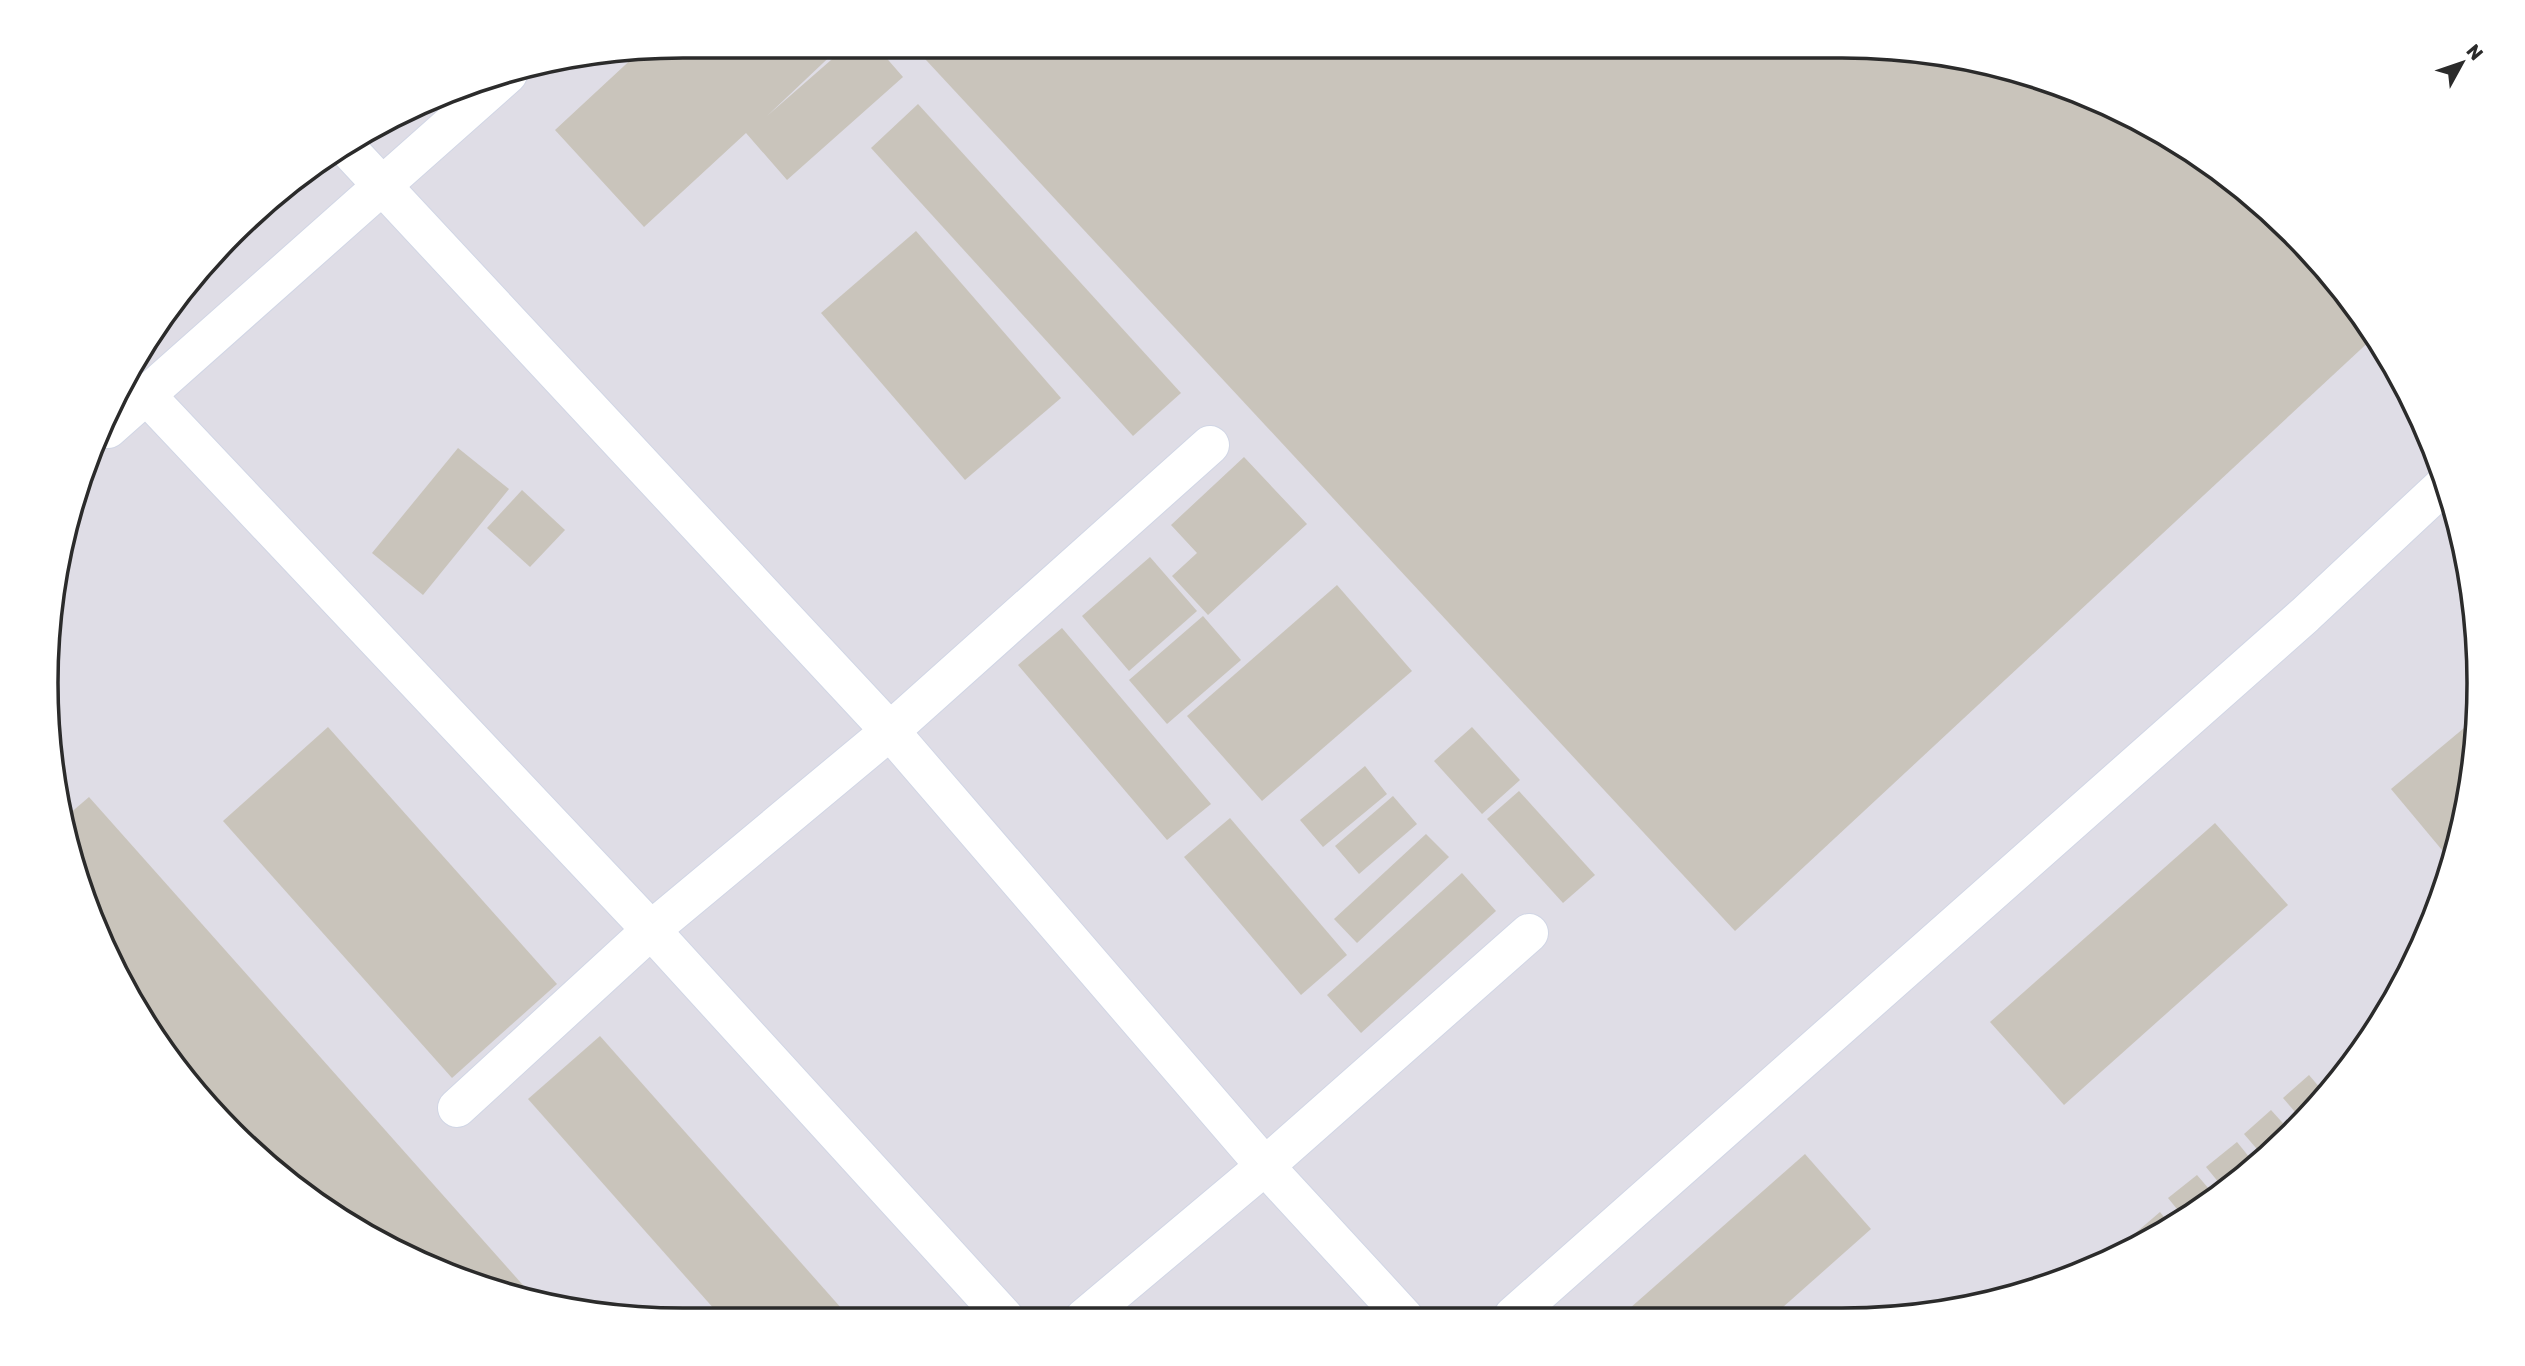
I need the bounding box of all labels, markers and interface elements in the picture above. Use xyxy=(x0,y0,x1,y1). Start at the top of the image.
north arrow xyxy=(2427,28,2497,98)
text: N xyxy=(2461,40,2488,65)

